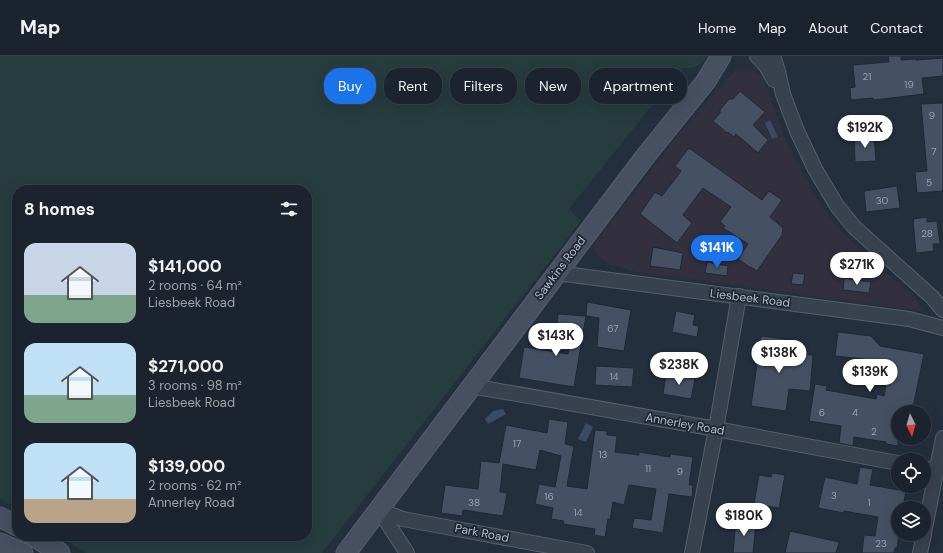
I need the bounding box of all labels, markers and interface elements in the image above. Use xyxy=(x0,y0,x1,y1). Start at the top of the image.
text: Map xyxy=(20,15,60,40)
text: Home xyxy=(698,19,736,37)
text: Map xyxy=(758,19,786,37)
text: About xyxy=(808,19,848,37)
text: Contact xyxy=(870,19,923,37)
chip: Buy xyxy=(324,68,376,104)
chip: Rent xyxy=(384,68,442,104)
chip: Filters xyxy=(450,68,517,104)
chip: New xyxy=(525,68,581,104)
chip: Apartment xyxy=(589,68,687,104)
house number: 21 xyxy=(863,70,871,83)
house number: 19 xyxy=(904,78,914,91)
house number: 9 xyxy=(929,109,935,122)
pin: $192K xyxy=(837,115,893,149)
text: $192K xyxy=(847,119,883,136)
house number: 7 xyxy=(931,145,937,158)
house number: 5 xyxy=(926,176,932,189)
house number: 30 xyxy=(876,194,889,207)
text: 8 homes xyxy=(24,198,95,220)
icon: filters xyxy=(278,198,300,220)
house number: 28 xyxy=(921,227,933,240)
street label: Sawkins Road xyxy=(531,233,589,303)
pin: $141K xyxy=(689,235,745,269)
text: $141K xyxy=(700,239,734,256)
pin: $271K xyxy=(829,252,885,286)
text: $141,000 xyxy=(148,255,222,277)
text: $271K xyxy=(839,256,875,273)
icon: home xyxy=(56,259,104,307)
text: 2 rooms · 64 m² xyxy=(148,277,242,294)
street label: Liesbeek Road xyxy=(709,285,791,311)
text: Liesbeek Road xyxy=(148,294,235,311)
house number: 67 xyxy=(607,322,619,335)
pin: $143K xyxy=(528,323,584,357)
text: $143K xyxy=(537,327,575,344)
pin: $138K xyxy=(751,340,807,374)
text: $138K xyxy=(760,344,798,361)
pin: $238K xyxy=(651,352,707,386)
text: $271,000 xyxy=(148,355,224,377)
text: $238K xyxy=(659,356,699,373)
icon: home xyxy=(56,359,104,407)
pin: $139K xyxy=(842,359,898,393)
text: $139K xyxy=(852,363,888,380)
house number: 14 xyxy=(609,370,619,383)
text: 3 rooms · 98 m² xyxy=(148,377,242,394)
text: Liesbeek Road xyxy=(148,394,235,411)
north arrow xyxy=(891,405,931,445)
map controls xyxy=(891,405,931,541)
house number: 6 xyxy=(819,406,825,419)
house number: 4 xyxy=(852,406,858,419)
street label: Annerley Road xyxy=(644,409,726,439)
house number: 2 xyxy=(871,425,877,438)
house number: 17 xyxy=(513,437,521,450)
house number: 13 xyxy=(598,448,608,461)
button: locate xyxy=(891,453,931,493)
text: $139,000 xyxy=(148,455,225,477)
icon: home xyxy=(56,459,104,507)
house number: 11 xyxy=(645,462,651,475)
house number: 9 xyxy=(677,465,683,478)
text: 2 rooms · 62 m² xyxy=(148,477,241,494)
house number: 3 xyxy=(831,489,837,502)
house number: 16 xyxy=(544,490,554,503)
text: Annerley Road xyxy=(148,494,235,511)
house number: 38 xyxy=(468,496,480,509)
house number: 1 xyxy=(867,496,871,509)
button: layers xyxy=(891,501,931,541)
pin: $180K xyxy=(716,503,772,537)
house number: 14 xyxy=(573,506,583,519)
text: $180K xyxy=(725,507,763,524)
street label: Park Road xyxy=(454,520,510,546)
house number: 23 xyxy=(875,537,887,550)

